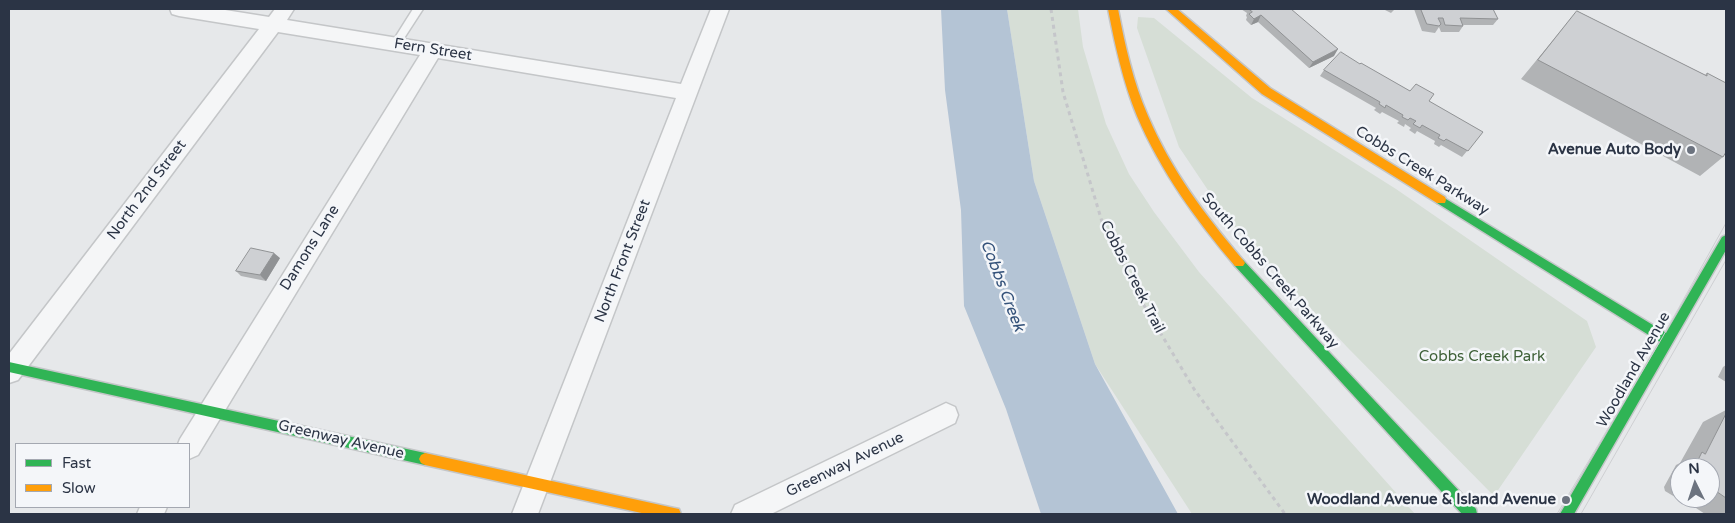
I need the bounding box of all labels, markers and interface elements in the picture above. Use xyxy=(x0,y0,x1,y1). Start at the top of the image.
street label: Fern Street xyxy=(393,35,473,65)
street label: Cobbs Creek Parkway xyxy=(1352,122,1492,220)
street label: North 2nd Street xyxy=(104,137,190,243)
place label: Avenue Auto Body xyxy=(1548,141,1681,159)
marker: Avenue Auto Body xyxy=(1685,144,1697,156)
street label: South Cobbs Creek Parkway xyxy=(1197,189,1343,353)
street label: North Front Street xyxy=(591,197,655,325)
street label: Damons Lane xyxy=(277,202,343,294)
street label: Cobbs Creek Trail xyxy=(1096,218,1168,336)
water label: Cobbs Creek xyxy=(976,238,1028,334)
street label: Woodland Avenue xyxy=(1594,309,1674,431)
park label: Cobbs Creek Park xyxy=(1419,348,1545,366)
street label: Greenway Avenue xyxy=(276,417,406,463)
street label: Greenway Avenue xyxy=(783,429,907,501)
legend xyxy=(15,443,190,508)
text: Fast xyxy=(62,454,91,472)
north arrow xyxy=(1670,458,1720,508)
text: N xyxy=(1688,460,1700,477)
text: Slow xyxy=(62,479,96,497)
place label: Woodland Avenue & Island Avenue xyxy=(1307,491,1556,509)
marker: Woodland Avenue & Island Avenue xyxy=(1560,494,1572,506)

